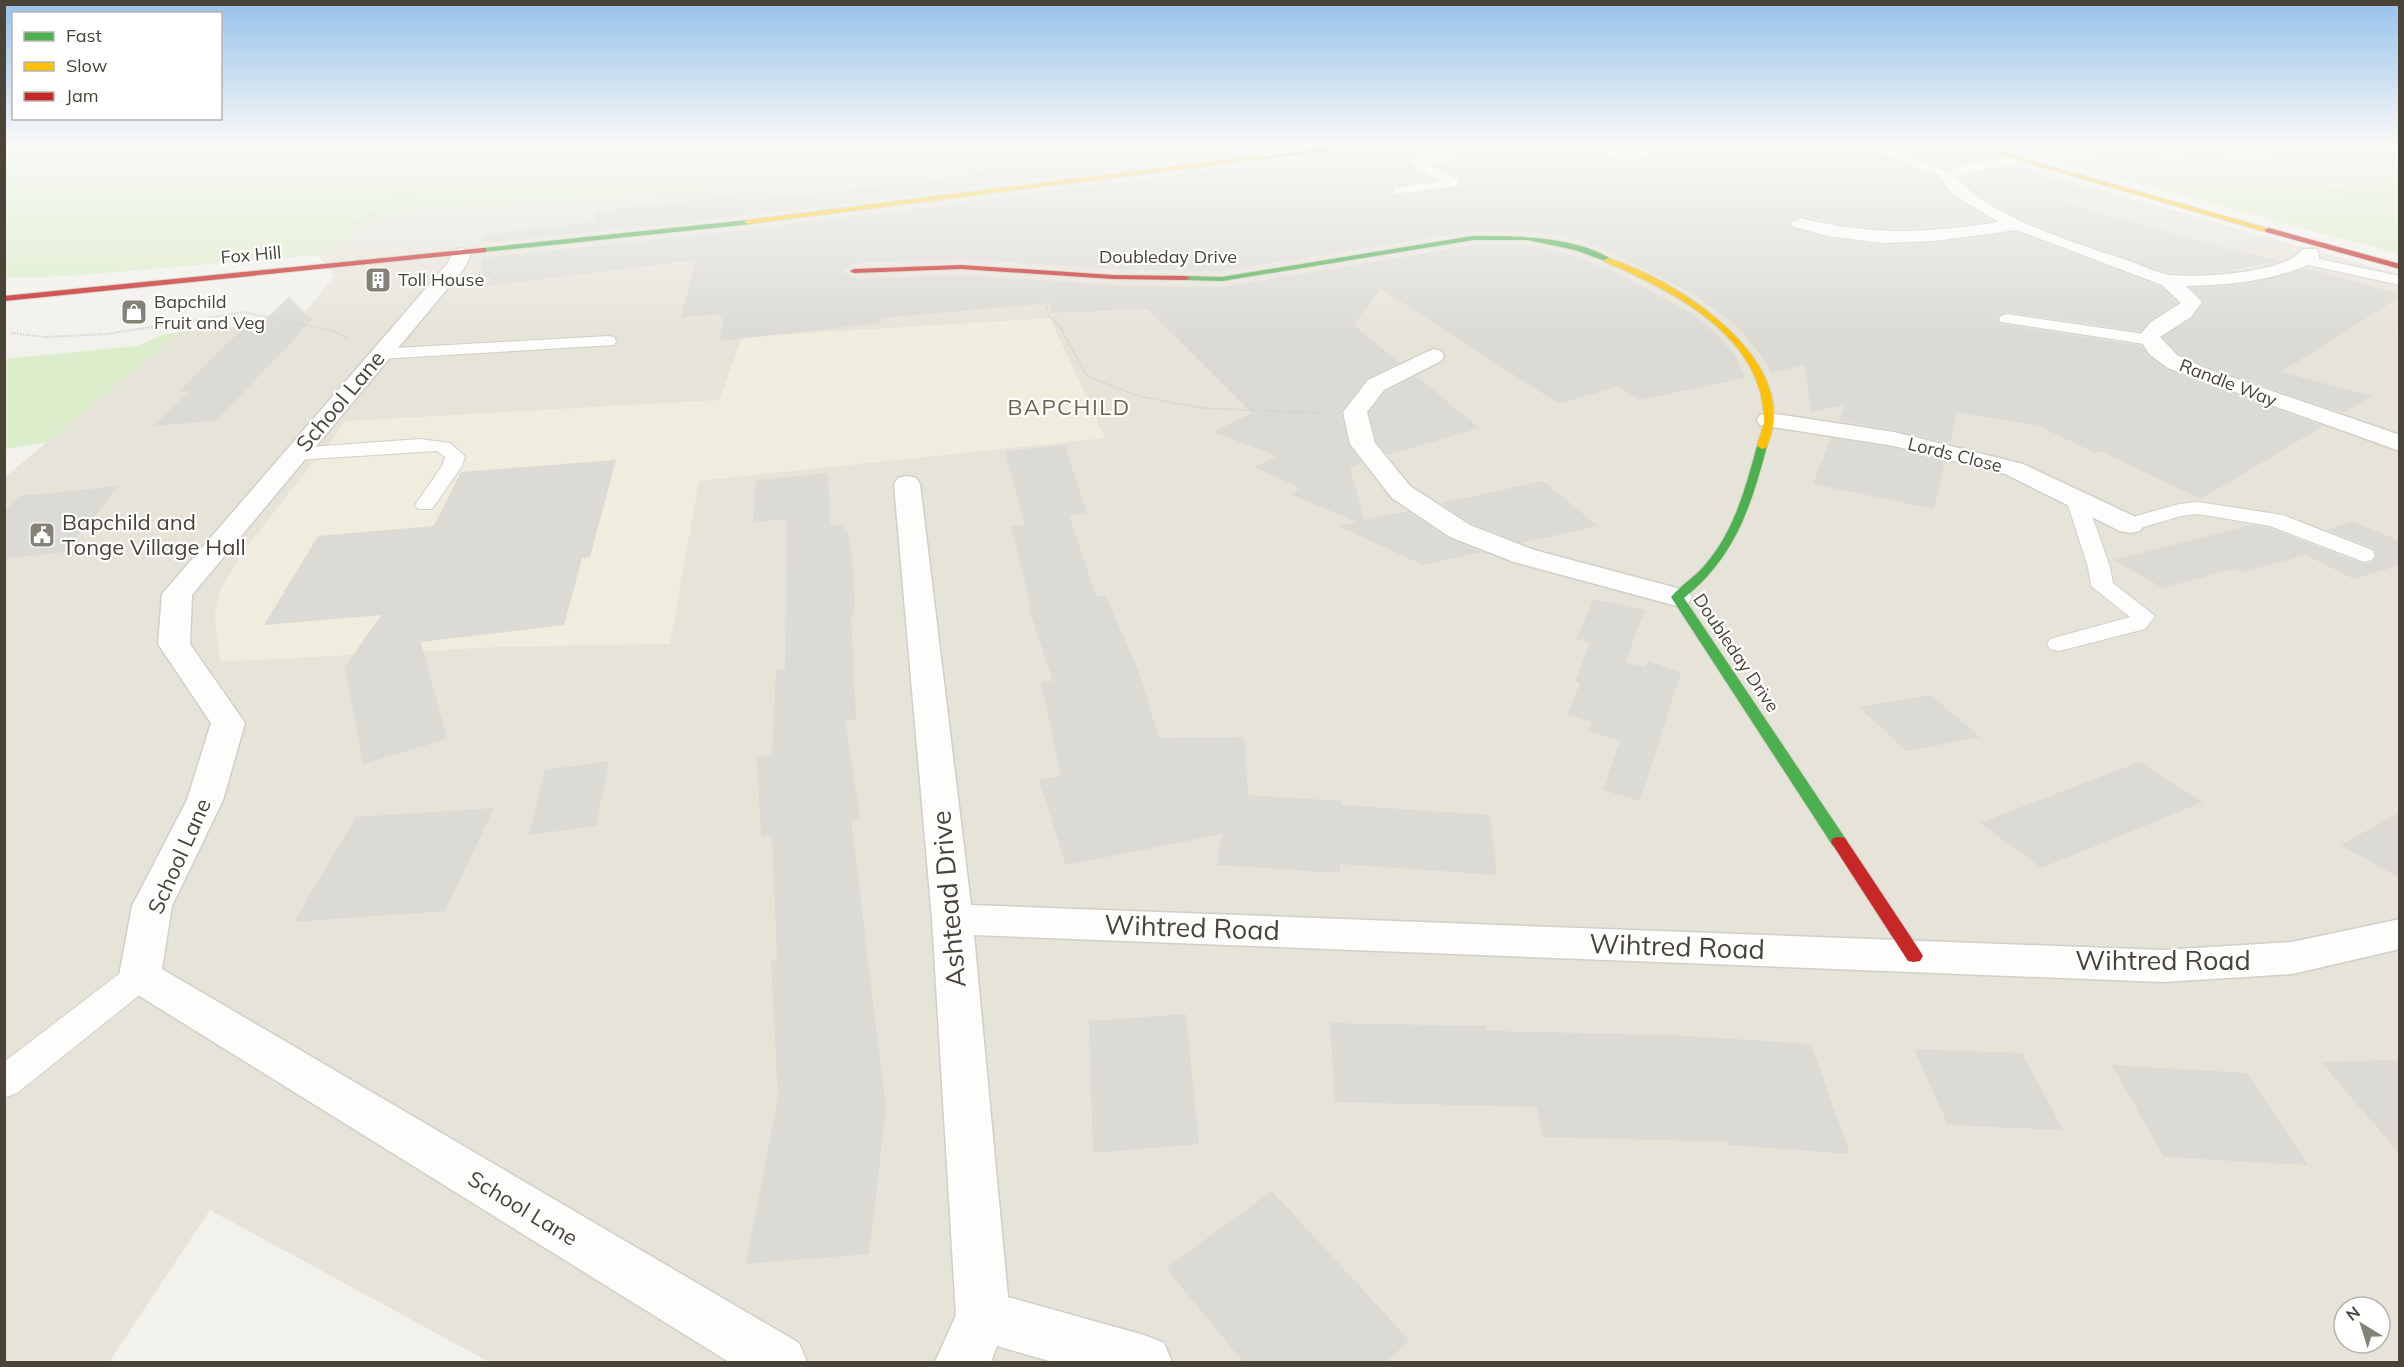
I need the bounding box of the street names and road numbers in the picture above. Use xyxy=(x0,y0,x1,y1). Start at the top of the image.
street label: Fox Hill xyxy=(220,240,282,269)
street label: Doubleday Drive xyxy=(1099,245,1237,268)
street label: School Lane xyxy=(290,345,390,457)
street label: Randle Way xyxy=(2176,353,2281,412)
street label: Lords Close xyxy=(1906,432,2005,477)
street label: Doubleday Drive xyxy=(1688,589,1785,716)
street label: School Lane xyxy=(141,794,217,918)
street label: Ashtead Drive xyxy=(923,809,973,989)
street label: Wihtred Road xyxy=(1104,907,1280,947)
street label: Wihtred Road xyxy=(1589,926,1765,966)
street label: Wihtred Road xyxy=(2075,943,2251,977)
street label: School Lane xyxy=(463,1164,583,1252)

